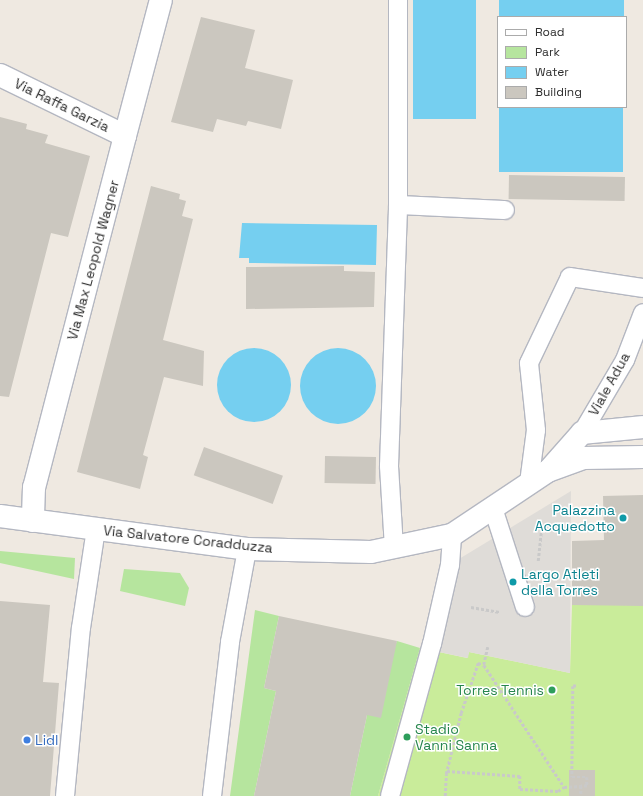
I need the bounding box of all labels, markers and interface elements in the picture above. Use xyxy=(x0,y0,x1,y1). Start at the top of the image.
legend xyxy=(497,16,627,108)
text: Road xyxy=(535,24,564,40)
text: Park xyxy=(535,44,560,60)
text: Water xyxy=(535,64,569,80)
street label: Via Raffa Garzia xyxy=(12,75,112,135)
text: Building xyxy=(535,84,582,100)
street label: Via Max Leopold Wagner xyxy=(64,178,122,342)
street label: Viale Adua xyxy=(585,349,633,419)
place label: Palazzina Acquedotto xyxy=(535,502,615,534)
marker: Palazzina Acquedotto xyxy=(618,513,628,523)
street label: Via Salvatore Coradduzza xyxy=(102,522,274,556)
place label: Largo Atleti della Torres xyxy=(521,566,599,598)
marker: Largo Atleti della Torres xyxy=(508,577,518,587)
place label: Torres Tennis xyxy=(456,682,544,698)
marker: Torres Tennis xyxy=(547,685,557,695)
place label: Stadio Vanni Sanna xyxy=(415,721,497,754)
place label: Lidl xyxy=(35,732,59,748)
marker: Stadio Vanni Sanna xyxy=(402,732,412,742)
marker: Lidl xyxy=(22,735,32,745)

